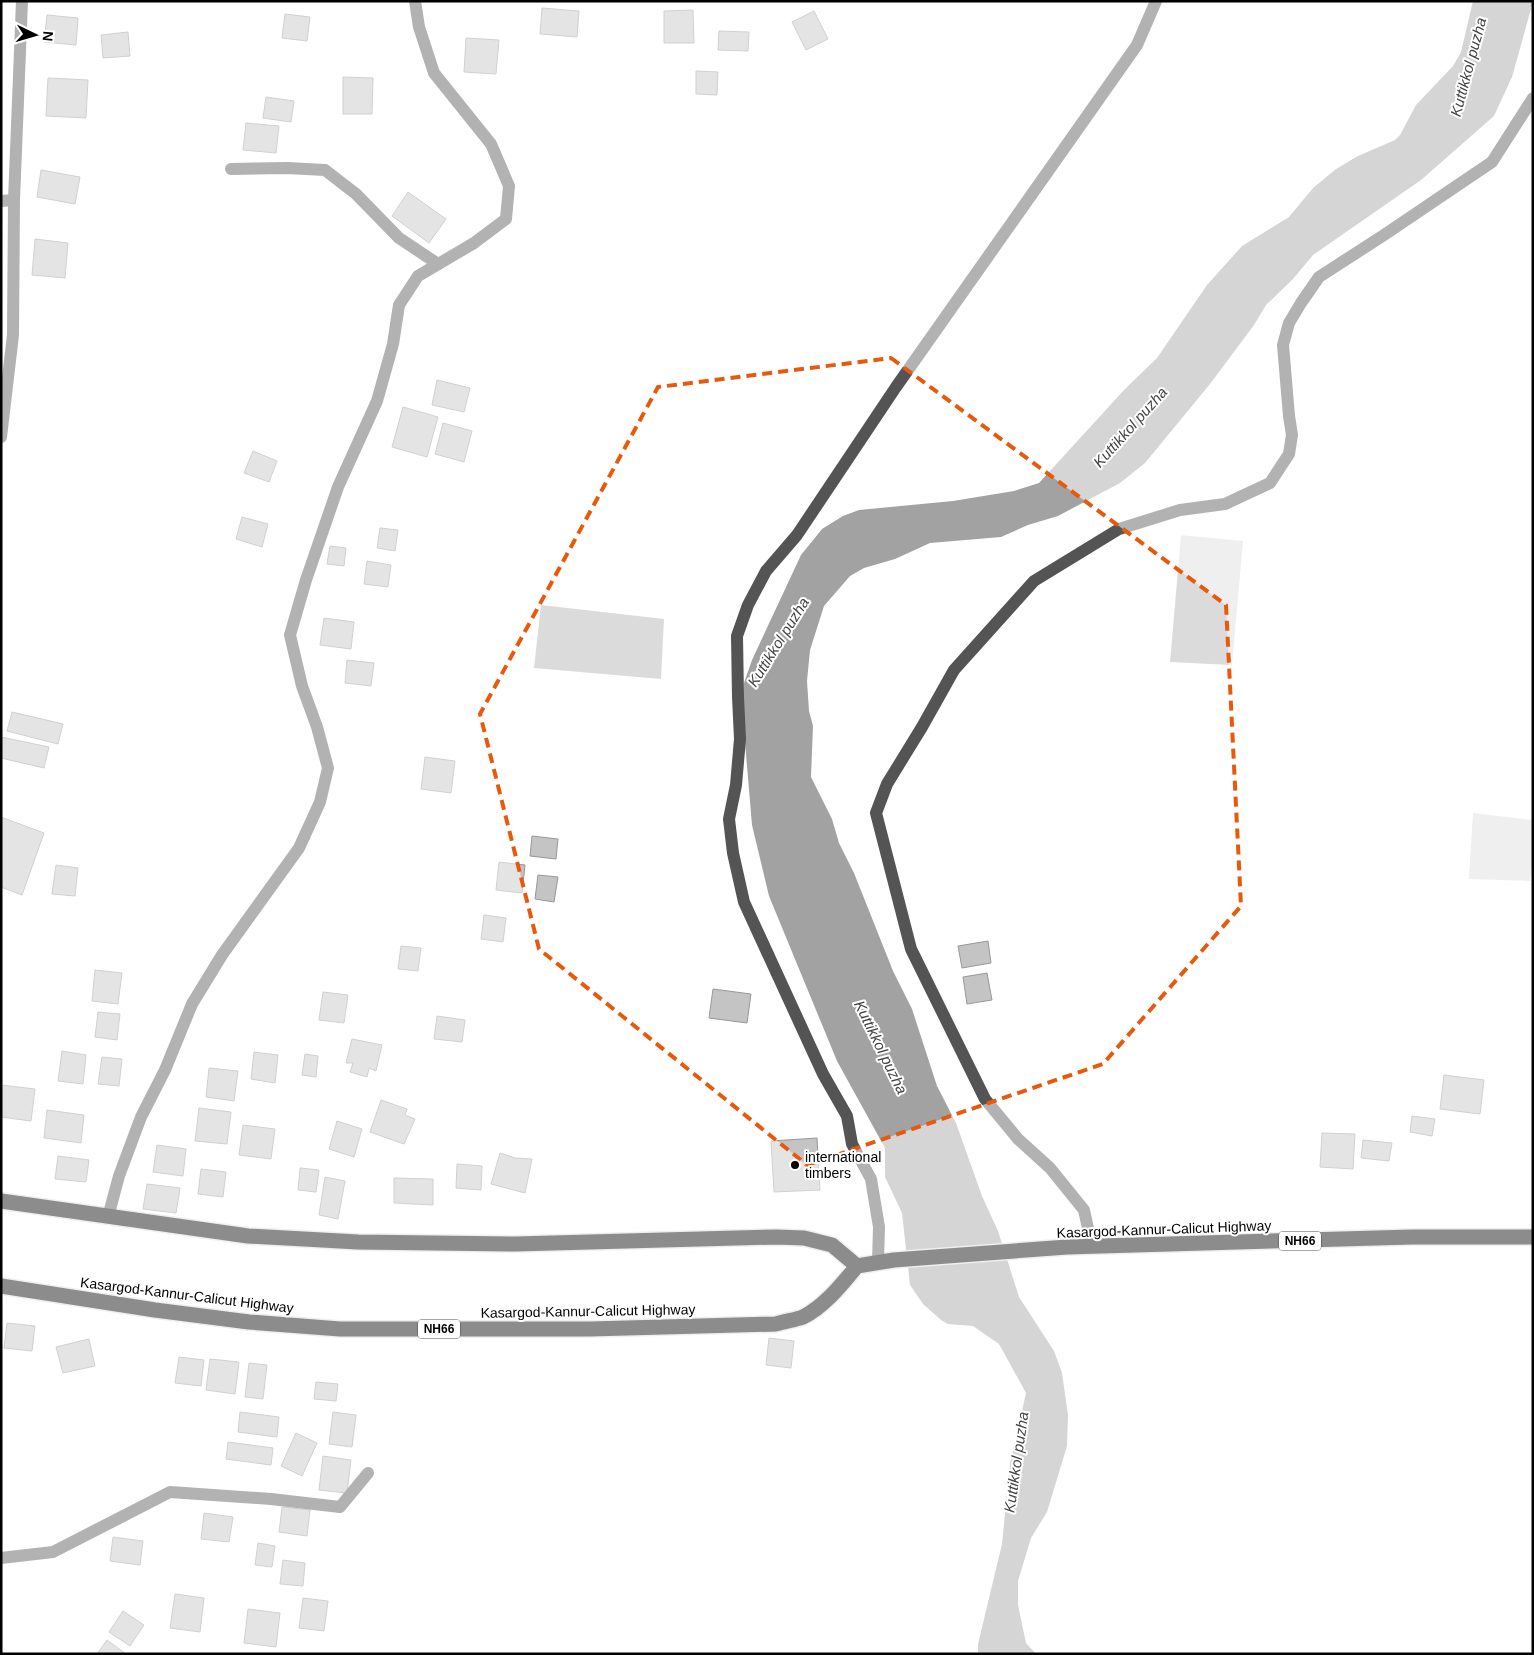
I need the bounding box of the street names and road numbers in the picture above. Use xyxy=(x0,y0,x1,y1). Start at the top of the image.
street label: Kasargod-Kannur-Calicut Highway xyxy=(1056,1217,1272,1241)
road number: NH66 xyxy=(1279,1232,1321,1250)
street label: Kasargod-Kannur-Calicut Highway xyxy=(79,1274,295,1316)
street label: Kasargod-Kannur-Calicut Highway xyxy=(480,1301,696,1321)
road number: NH66 xyxy=(418,1320,460,1338)

